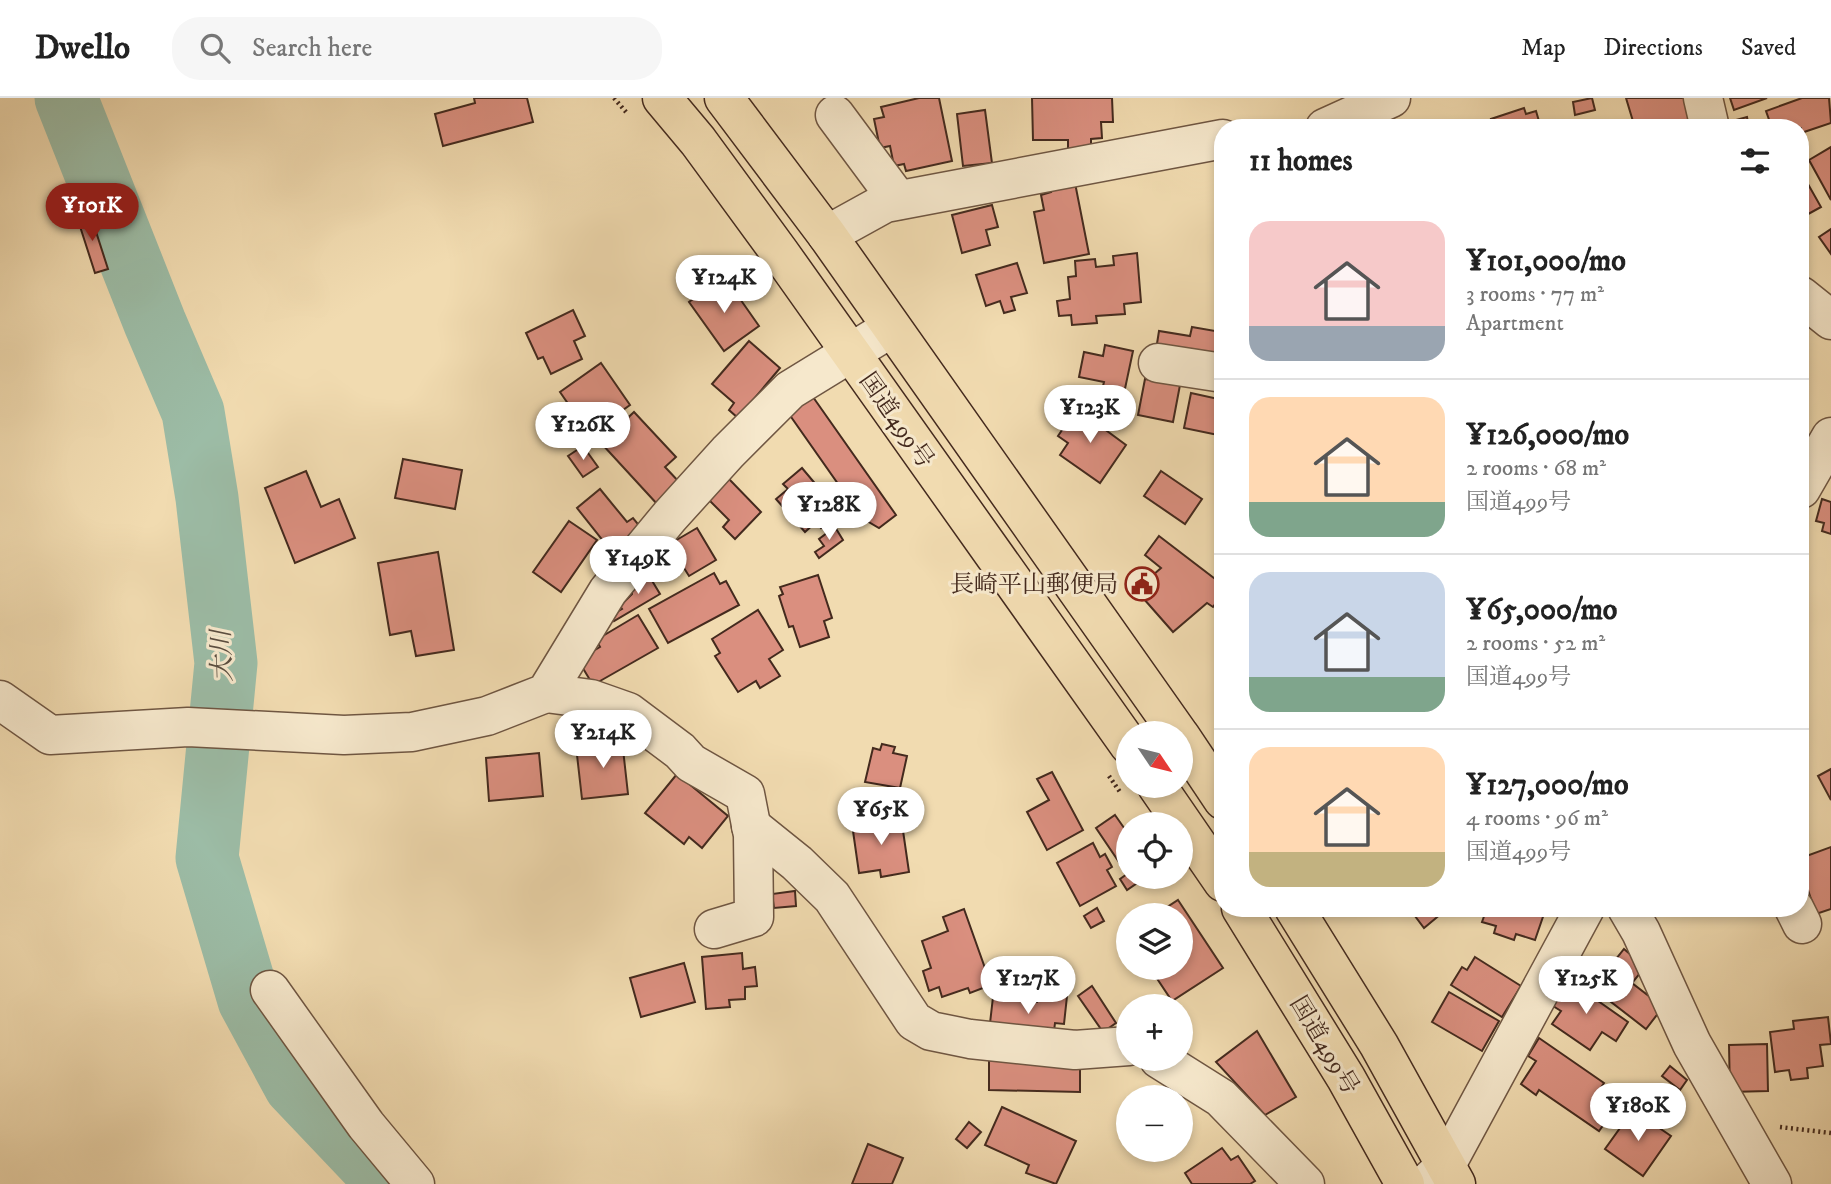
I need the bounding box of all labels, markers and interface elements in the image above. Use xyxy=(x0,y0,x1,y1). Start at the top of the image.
search box xyxy=(172,17,662,80)
text: Dwello xyxy=(35,28,130,69)
icon: search xyxy=(196,29,234,67)
text: Search here xyxy=(252,32,372,65)
text: Map xyxy=(1521,33,1566,63)
text: Directions xyxy=(1604,33,1703,63)
text: Saved xyxy=(1741,33,1796,63)
icon: filters xyxy=(1736,142,1774,180)
text: 11 homes xyxy=(1249,143,1353,180)
pin: ¥101K xyxy=(43,184,141,243)
text: ¥101K xyxy=(62,191,122,220)
text: ¥101,000/mo xyxy=(1466,243,1626,280)
icon: home xyxy=(1305,249,1389,333)
pin: ¥124K xyxy=(675,256,773,315)
text: ¥124K xyxy=(692,263,756,292)
text: 3 rooms · 77 m² xyxy=(1466,280,1604,309)
text: Apartment xyxy=(1466,309,1564,338)
street label: 国道499号 xyxy=(852,367,940,474)
pin: ¥123K xyxy=(1041,386,1139,445)
text: ¥123K xyxy=(1060,393,1120,422)
pin: ¥126K xyxy=(534,402,632,462)
text: ¥126K xyxy=(551,410,615,439)
text: ¥126,000/mo xyxy=(1466,417,1629,454)
icon: home xyxy=(1305,425,1389,509)
text: 2 rooms · 68 m² xyxy=(1466,454,1606,483)
pin: ¥128K xyxy=(780,482,878,542)
text: 国道499号 xyxy=(1466,488,1571,517)
text: ¥128K xyxy=(798,490,860,519)
pin: ¥149K xyxy=(589,536,687,596)
text: ¥149K xyxy=(606,544,670,573)
public building icon: 長崎平山郵便局 xyxy=(1123,565,1161,603)
place label: 長崎平山郵便局 xyxy=(950,570,1118,600)
text: ¥65,000/mo xyxy=(1466,592,1617,629)
icon: home xyxy=(1305,600,1389,684)
water label: 大川 xyxy=(205,626,240,683)
text: 2 rooms · 52 m² xyxy=(1466,629,1605,658)
text: 国道499号 xyxy=(1466,663,1571,692)
pin: ¥214K xyxy=(554,710,652,770)
text: ¥214K xyxy=(571,718,635,747)
north arrow xyxy=(1116,721,1194,798)
map controls xyxy=(1116,721,1193,1162)
text: ¥127,000/mo xyxy=(1466,767,1628,804)
icon: home xyxy=(1305,775,1389,859)
pin: ¥65K xyxy=(840,788,922,847)
text: ¥65K xyxy=(854,795,909,824)
text: 4 rooms · 96 m² xyxy=(1466,804,1608,833)
button: locate xyxy=(1116,812,1193,889)
text: 国道499号 xyxy=(1466,838,1571,867)
button: layers xyxy=(1116,903,1193,980)
pin: ¥127K xyxy=(979,956,1077,1016)
pin: ¥125K xyxy=(1537,956,1635,1016)
text: ¥127K xyxy=(997,964,1059,993)
text: ¥125K xyxy=(1555,964,1617,993)
street label: 国道499号 xyxy=(1283,991,1365,1100)
button: + xyxy=(1116,994,1193,1071)
pin: ¥180K xyxy=(1589,1084,1687,1143)
button: − xyxy=(1116,1085,1193,1162)
text: ¥180K xyxy=(1606,1091,1670,1120)

